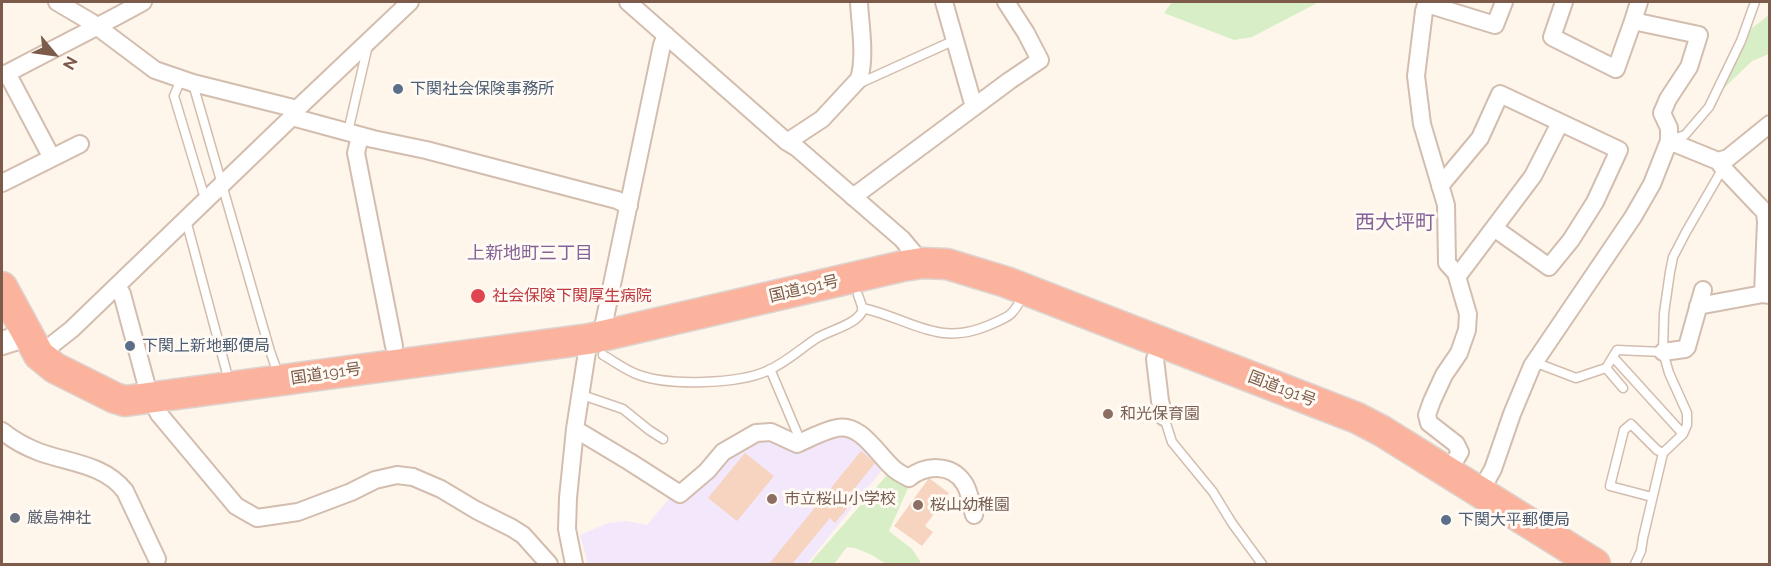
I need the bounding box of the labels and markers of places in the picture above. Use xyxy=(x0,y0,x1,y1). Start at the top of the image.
place label: 下関社会保険事務所 xyxy=(410,79,554,99)
marker: 下関社会保険事務所 xyxy=(391,82,405,96)
place label: 社会保険下関厚生病院 xyxy=(492,286,652,306)
marker: 社会保険下関厚生病院 xyxy=(469,287,487,305)
place label: 下関上新地郵便局 xyxy=(142,336,270,356)
marker: 下関上新地郵便局 xyxy=(123,339,137,353)
place label: 和光保育園 xyxy=(1120,404,1200,424)
marker: 和光保育園 xyxy=(1101,407,1115,421)
place label: 市立桜山小学校 xyxy=(784,489,896,509)
marker: 市立桜山小学校 xyxy=(765,492,779,506)
place label: 桜山幼稚園 xyxy=(930,495,1010,515)
marker: 桜山幼稚園 xyxy=(911,498,925,512)
place label: 厳島神社 xyxy=(27,508,91,528)
place label: 下関大平郵便局 xyxy=(1458,510,1570,530)
marker: 厳島神社 xyxy=(8,511,22,525)
marker: 下関大平郵便局 xyxy=(1439,513,1453,527)

